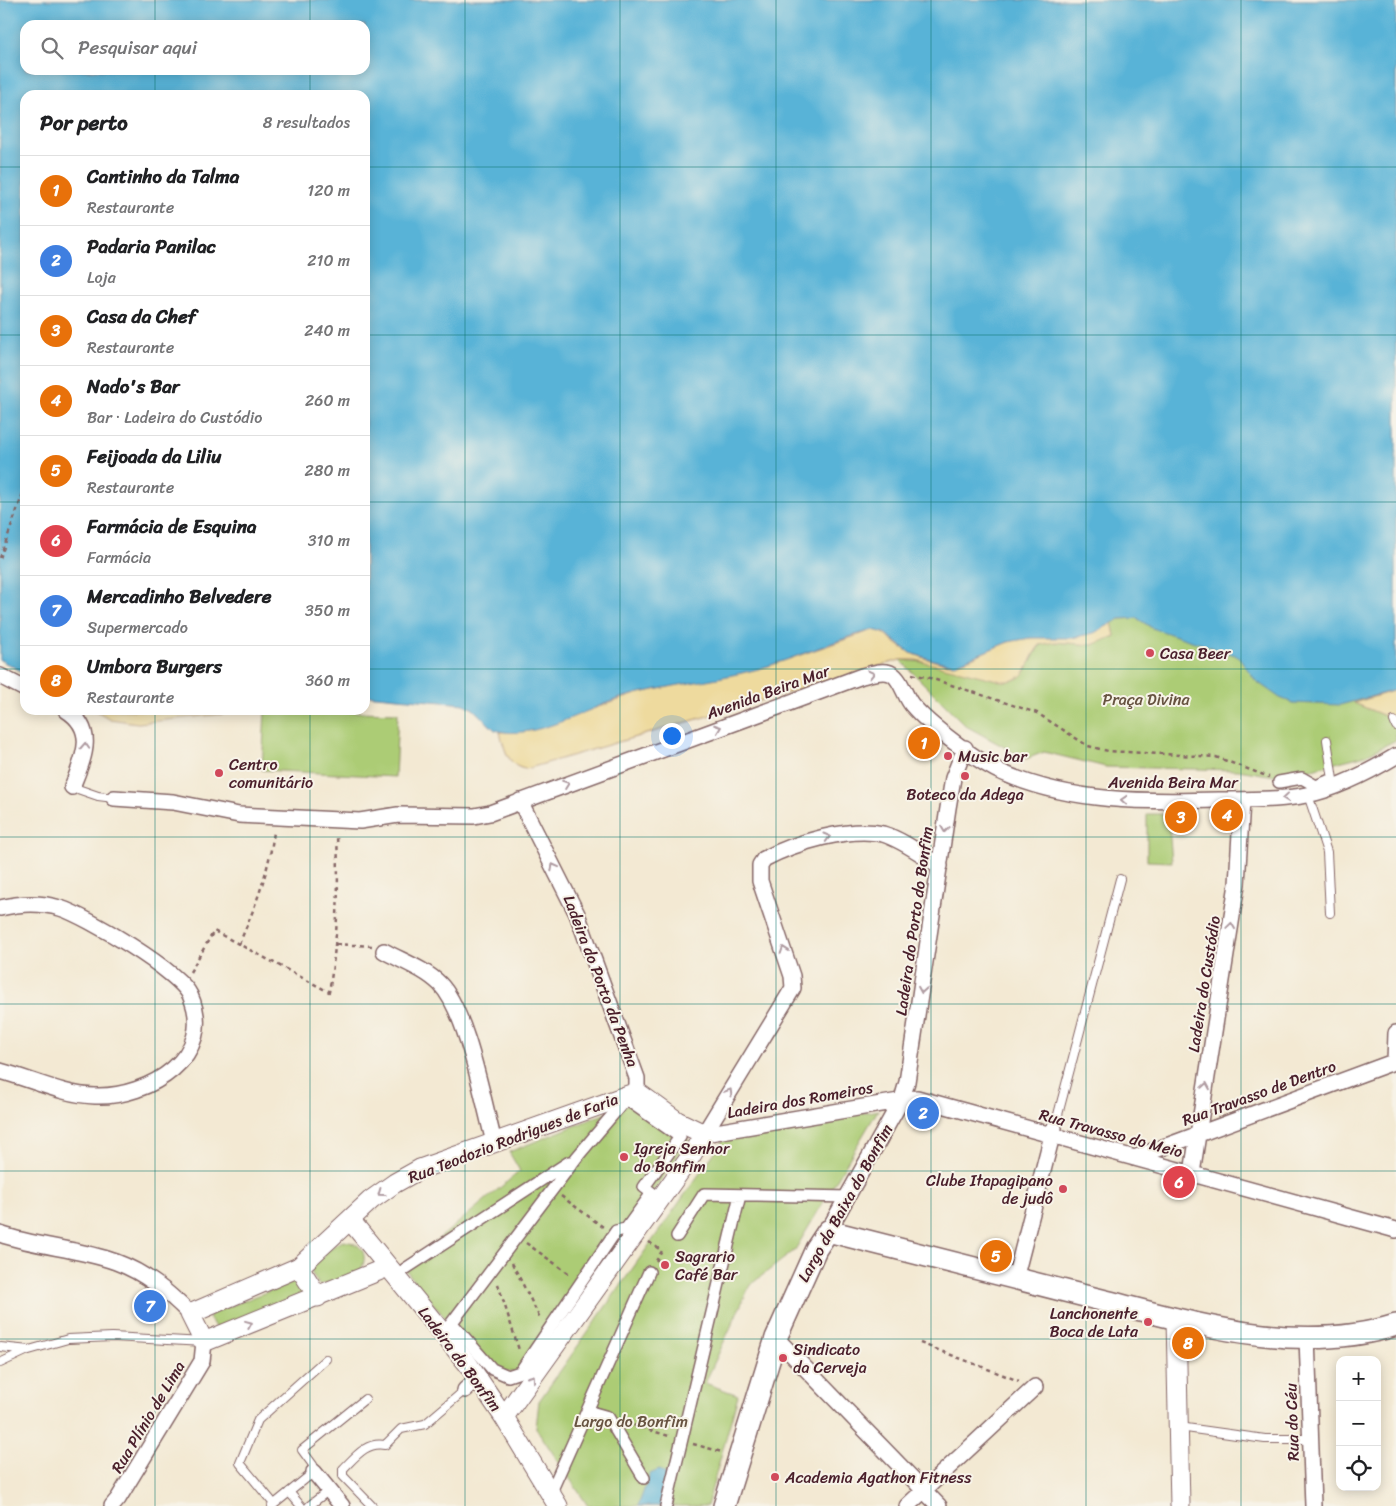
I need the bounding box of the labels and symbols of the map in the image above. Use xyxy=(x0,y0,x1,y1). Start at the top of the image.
place label: Casa Beer xyxy=(1160,639,1232,668)
marker: Casa Beer xyxy=(1144,647,1156,659)
street label: Avenida Beira Mar xyxy=(701,656,835,728)
one-way arrow xyxy=(867,669,876,680)
park label: Praça Divina xyxy=(1103,685,1190,714)
your location xyxy=(659,723,685,749)
one-way arrow xyxy=(713,724,722,734)
pin: 1 xyxy=(908,724,940,762)
one-way arrow xyxy=(79,742,90,750)
place label: Music bar xyxy=(958,742,1028,771)
place label: Centro comunitário xyxy=(229,750,313,797)
marker: Music bar xyxy=(942,750,954,762)
marker: Centro comunitário xyxy=(213,767,225,779)
street label: Avenida Beira Mar xyxy=(1107,768,1239,797)
marker: Boteco da Adega xyxy=(959,770,971,782)
one-way arrow xyxy=(561,780,570,790)
place label: Boteco da Adega xyxy=(906,780,1024,809)
one-way arrow xyxy=(1282,792,1290,803)
one-way arrow xyxy=(1119,795,1127,806)
pin: 4 xyxy=(1211,796,1243,834)
pin: 3 xyxy=(1165,798,1197,836)
street label: Ladeira do Porto do Bonfim xyxy=(886,824,942,1018)
one-way arrow xyxy=(940,825,951,833)
one-way arrow xyxy=(822,832,830,842)
one-way arrow xyxy=(551,863,561,872)
street label: Ladeira do Porto da Penha xyxy=(555,891,647,1071)
street label: Ladeira do Custódio xyxy=(1179,914,1229,1054)
one-way arrow xyxy=(1225,921,1236,929)
one-way arrow xyxy=(779,946,789,954)
one-way arrow xyxy=(917,986,927,994)
street label: Rua Travasso de Dentro xyxy=(1178,1052,1340,1134)
street label: Ladeira dos Romeiros xyxy=(725,1073,876,1127)
one-way arrow xyxy=(1201,1082,1211,1091)
street label: Rua Teodozio Rodrigues de Faria xyxy=(404,1084,622,1192)
one-way arrow xyxy=(723,1089,733,1098)
pin: 2 xyxy=(907,1094,939,1132)
street label: Rua Travasso do Meio xyxy=(1036,1100,1186,1166)
street label: Largo da Baixa do Bonfim xyxy=(789,1118,901,1288)
place label: Igreja Senhor do Bonfim xyxy=(633,1134,731,1181)
marker: Igreja Senhor do Bonfim xyxy=(618,1151,630,1163)
pin: 6 xyxy=(1163,1163,1195,1201)
place label: Clube Itapagipano de judô xyxy=(926,1166,1054,1213)
marker: Clube Itapagipano de judô xyxy=(1057,1183,1069,1195)
one-way arrow xyxy=(377,1187,387,1196)
pin: 5 xyxy=(980,1237,1012,1275)
place label: Sagrario Café Bar xyxy=(675,1242,739,1289)
marker: Sagrario Café Bar xyxy=(659,1259,671,1271)
pin: 7 xyxy=(134,1287,166,1325)
place label: Lanchonente Boca de Lata xyxy=(1049,1299,1139,1346)
street label: Ladeira do Bonfim xyxy=(410,1300,510,1418)
marker: Lanchonente Boca de Lata xyxy=(1142,1316,1154,1328)
one-way arrow xyxy=(244,1320,253,1330)
pin: 8 xyxy=(1172,1324,1204,1362)
place label: Sindicato da Cerveja xyxy=(793,1335,867,1382)
marker: Sindicato da Cerveja xyxy=(777,1352,789,1364)
street label: Rua Plínio de Lima xyxy=(103,1355,193,1479)
one-way arrow xyxy=(526,1374,535,1384)
street label: Rua do Céu xyxy=(1276,1382,1308,1461)
park label: Largo do Bonfim xyxy=(574,1407,688,1436)
place label: Academia Agathon Fitness xyxy=(784,1463,972,1492)
marker: Academia Agathon Fitness xyxy=(769,1471,781,1483)

